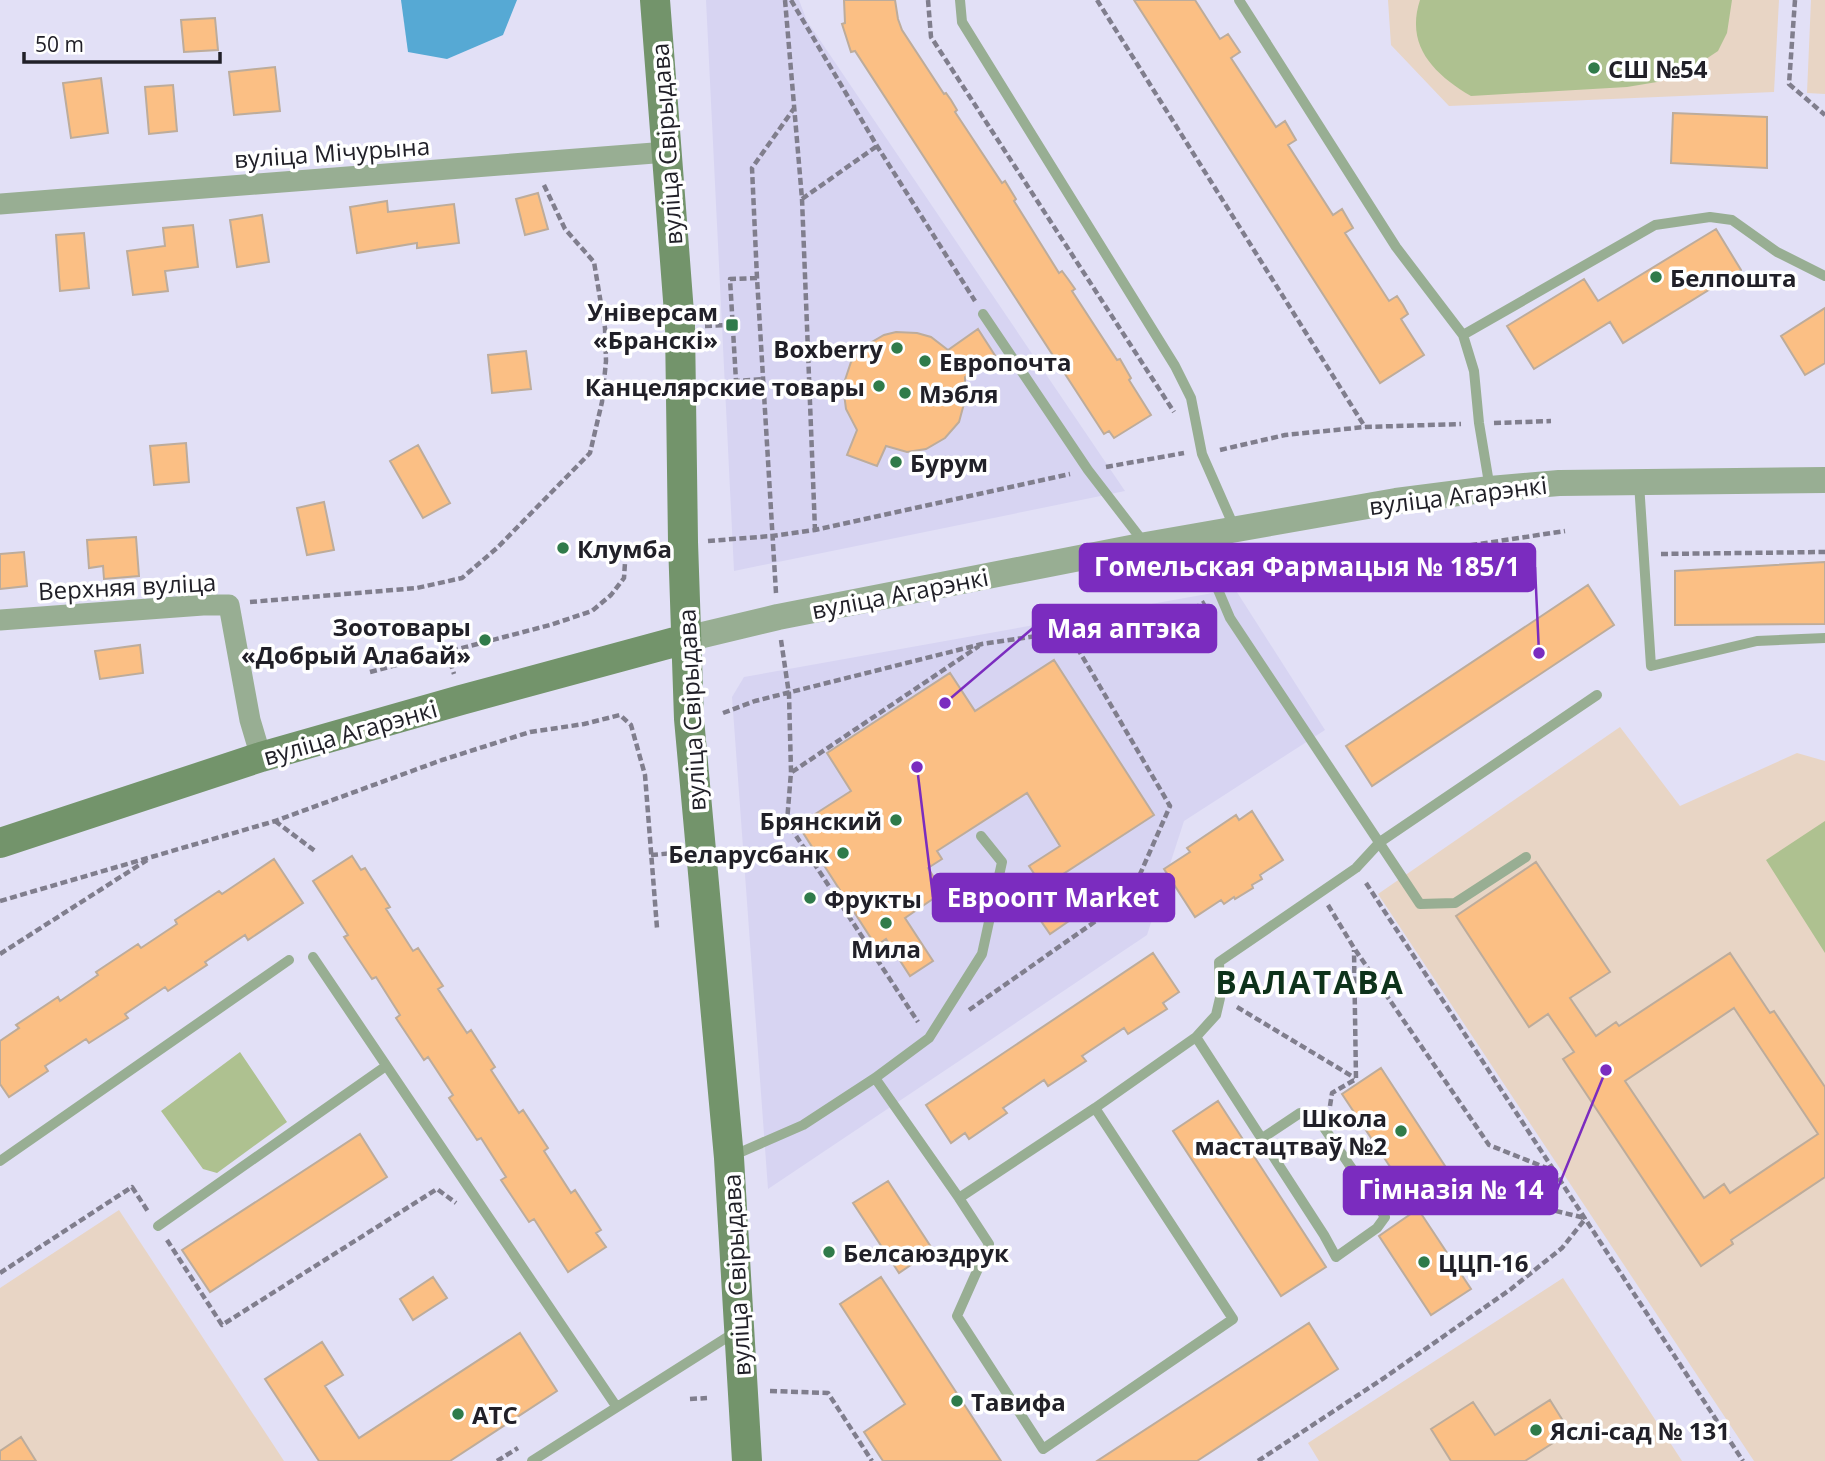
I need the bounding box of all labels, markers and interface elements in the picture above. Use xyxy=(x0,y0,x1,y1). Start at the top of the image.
scale bar xyxy=(24,21,220,65)
text: 50 m xyxy=(35,30,84,58)
street label: вуліца Свірыдава xyxy=(642,42,690,246)
place label: СШ №54 xyxy=(1608,52,1708,85)
marker: СШ №54 xyxy=(1586,60,1602,76)
street label: вуліца Мічурына xyxy=(233,129,431,175)
place label: Белпошта xyxy=(1670,261,1797,294)
marker: Белпошта xyxy=(1648,269,1664,285)
place label: Універсам «Бранскі» xyxy=(587,295,718,356)
marker: Універсам «Бранскі» xyxy=(724,317,740,333)
place label: Boxberry xyxy=(773,332,883,365)
marker: Boxberry xyxy=(889,340,905,356)
place label: Европочта xyxy=(939,345,1072,378)
marker: Европочта xyxy=(917,353,933,369)
place label: Канцелярские товары xyxy=(585,370,865,403)
place label: Мэбля xyxy=(919,377,999,410)
marker: Канцелярские товары xyxy=(871,378,887,394)
marker: Мэбля xyxy=(897,385,913,401)
place label: Бурум xyxy=(910,446,988,479)
marker: Бурум xyxy=(888,454,904,470)
street label: вуліца Агарэнкі xyxy=(1367,468,1549,522)
place label: Клумба xyxy=(577,532,672,565)
marker: Клумба xyxy=(555,540,571,556)
callout: Гомельская Фармацыя № 185/1 xyxy=(1080,544,1535,591)
text: Гомельская Фармацыя № 185/1 xyxy=(1094,548,1520,584)
street label: вуліца Агарэнкі xyxy=(809,560,991,626)
street label: Верхняя вуліца xyxy=(37,565,217,607)
callout: Мая аптэка xyxy=(1033,605,1216,652)
street label: вуліца Свірыдава xyxy=(669,608,713,812)
place label: Зоотовары «Добрый Алабай» xyxy=(241,610,471,671)
text: Мая аптэка xyxy=(1047,610,1201,646)
marker: Зоотовары «Добрый Алабай» xyxy=(477,632,493,648)
street label: вуліца Агарэнкі xyxy=(259,691,441,773)
place label: Брянский xyxy=(760,804,882,837)
marker: Брянский xyxy=(888,812,904,828)
place label: Беларусбанк xyxy=(668,837,829,870)
marker: Беларусбанк xyxy=(835,845,851,861)
callout: Евроопт Market xyxy=(933,874,1174,921)
text: Евроопт Market xyxy=(947,879,1159,915)
place label: Фрукты xyxy=(824,882,922,915)
marker: Фрукты xyxy=(802,890,818,906)
marker: Мила xyxy=(878,915,894,931)
place label: Мила xyxy=(851,932,921,965)
district label: ВАЛАТАВА xyxy=(1215,960,1405,1003)
place label: Школа мастацтваў №2 xyxy=(1194,1101,1387,1162)
marker: Школа мастацтваў №2 xyxy=(1393,1123,1409,1139)
callout: Гімназія № 14 xyxy=(1344,1167,1557,1214)
text: Гімназія № 14 xyxy=(1358,1171,1544,1207)
street label: вуліца Свірыдава xyxy=(714,1173,758,1377)
place label: Белсаюздрук xyxy=(843,1236,1009,1269)
marker: Белсаюздрук xyxy=(821,1244,837,1260)
place label: ЦЦП-16 xyxy=(1438,1246,1529,1279)
marker: ЦЦП-16 xyxy=(1416,1254,1432,1270)
place label: Тавифа xyxy=(971,1385,1066,1418)
marker: Тавифа xyxy=(949,1393,965,1409)
place label: АТС xyxy=(472,1398,518,1431)
marker: АТС xyxy=(450,1406,466,1422)
place label: Яслі-сад № 131 xyxy=(1549,1414,1730,1447)
marker: Яслі-сад № 131 xyxy=(1528,1422,1544,1438)

